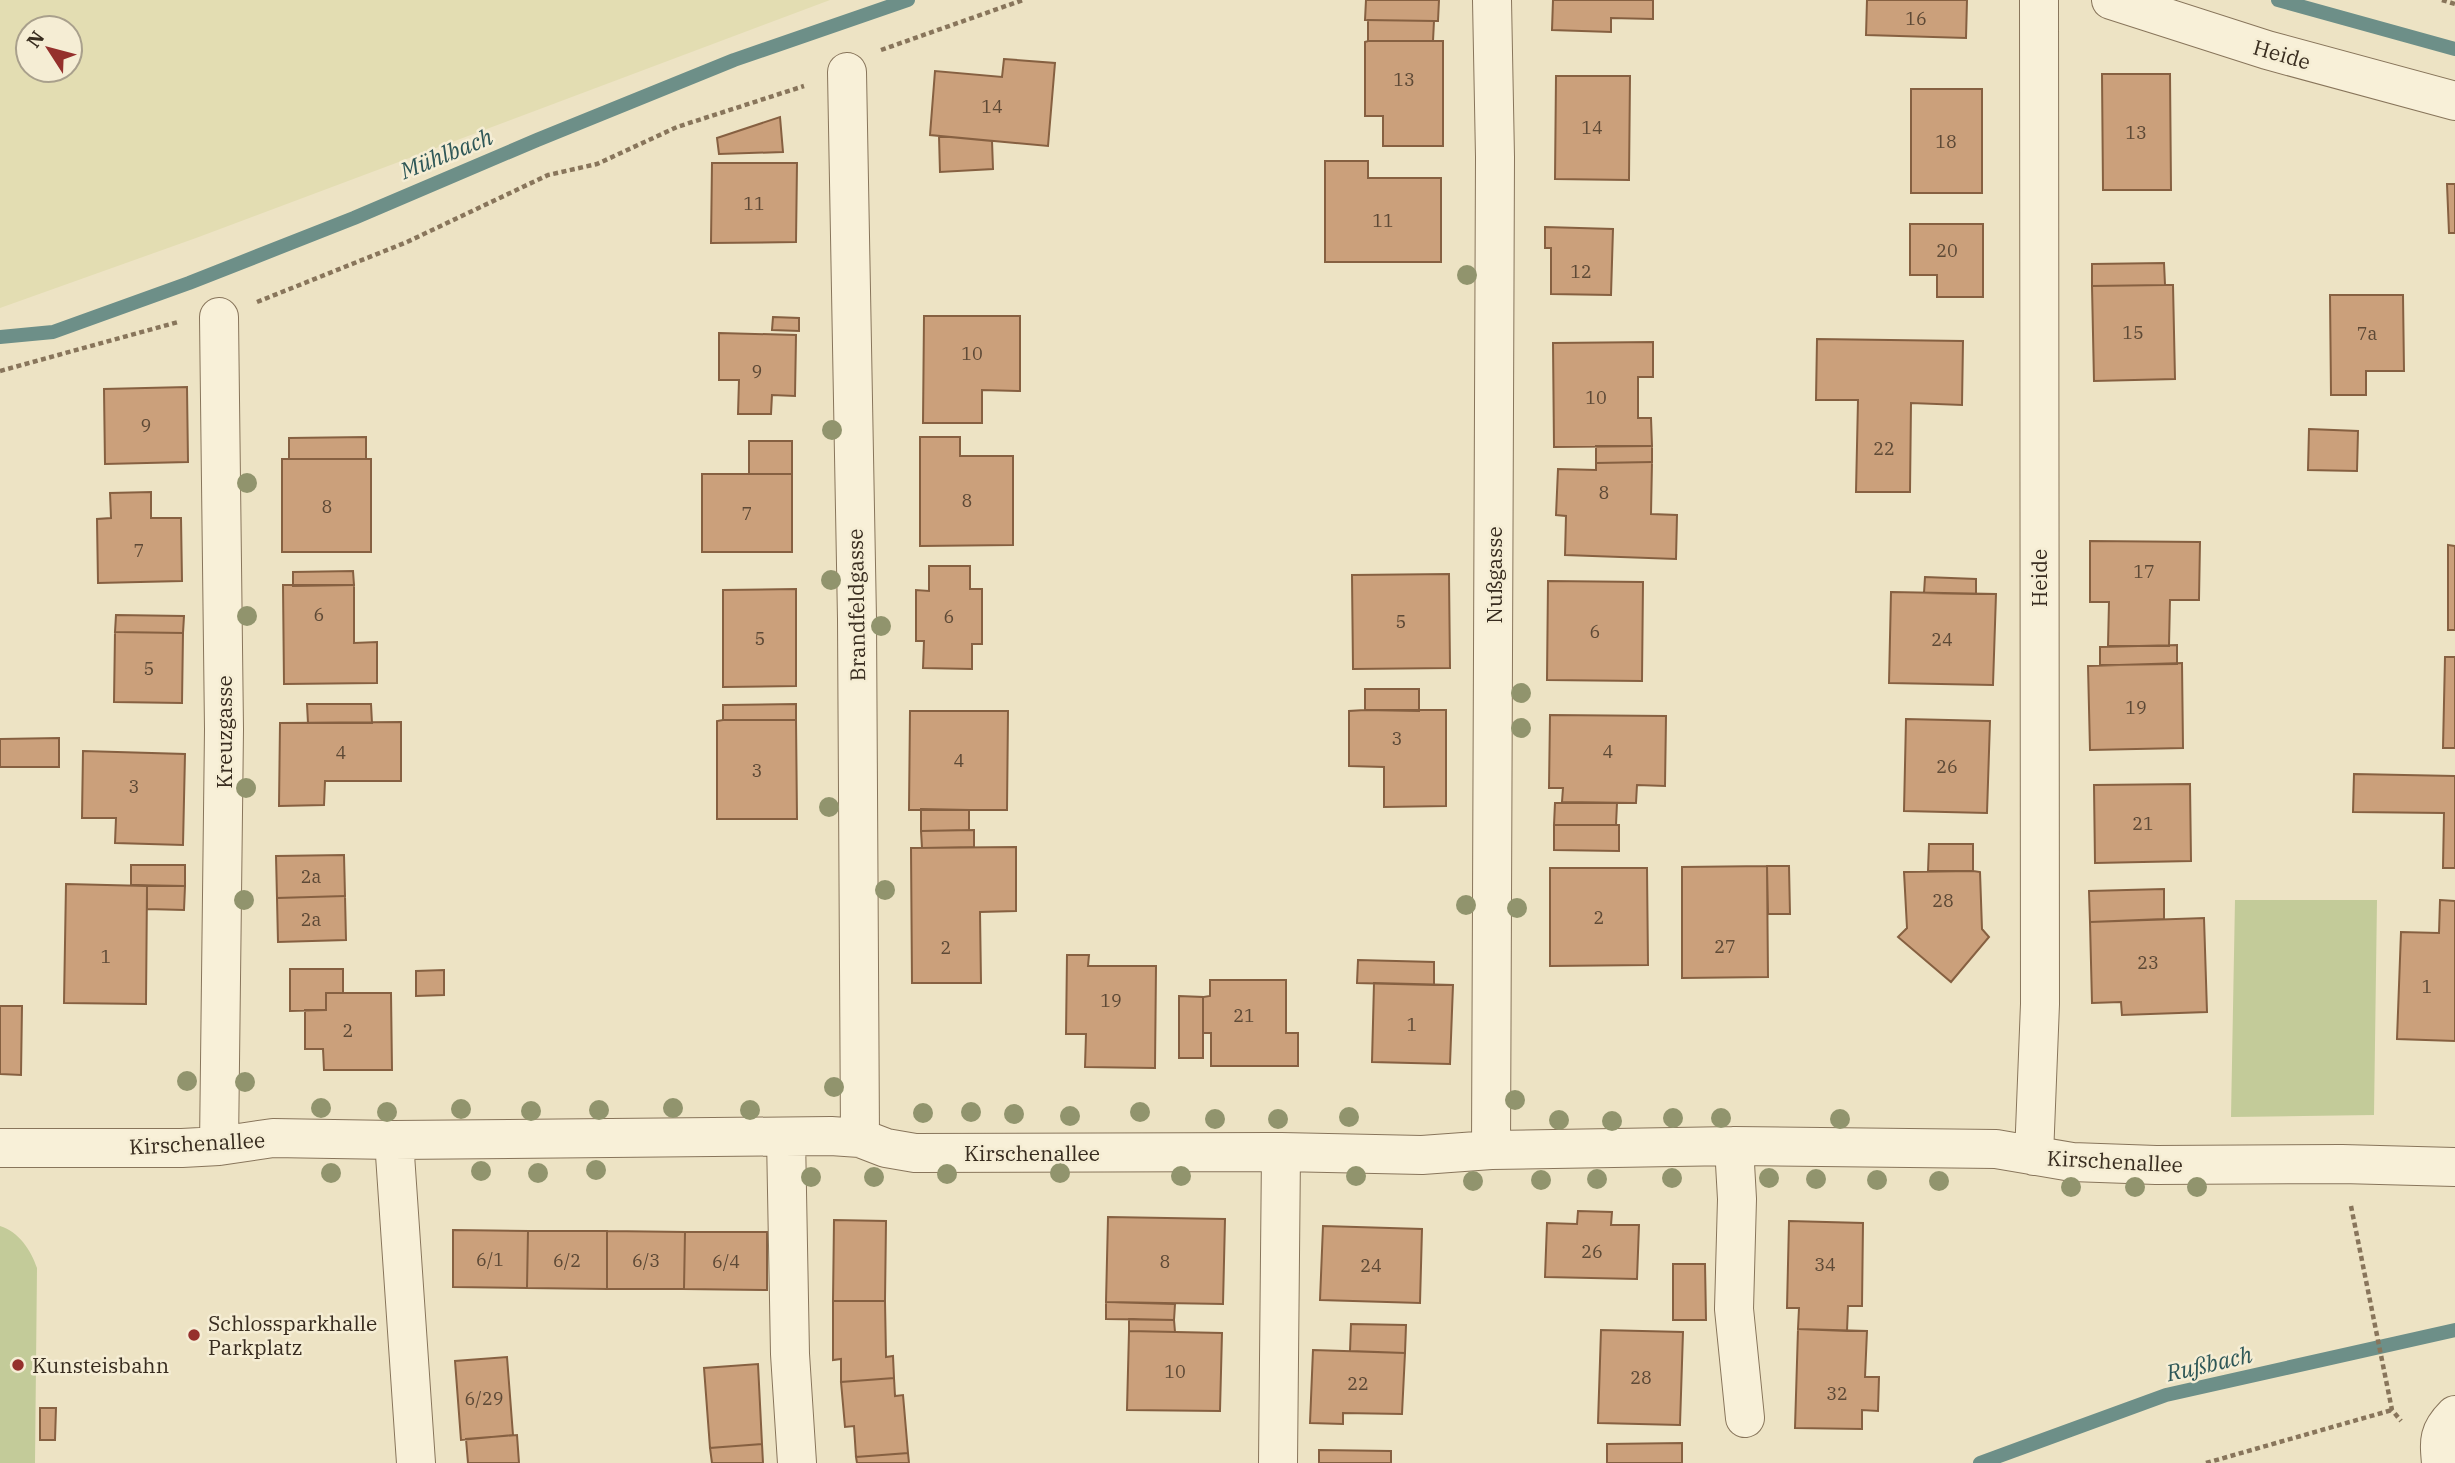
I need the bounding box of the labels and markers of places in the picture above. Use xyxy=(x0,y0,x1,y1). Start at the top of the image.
place label: Schlossparkhalle Parkplatz xyxy=(208,1309,377,1361)
marker: Schlossparkhalle Parkplatz xyxy=(186,1327,202,1343)
place label: Kunsteisbahn xyxy=(32,1351,169,1379)
marker: Kunsteisbahn xyxy=(10,1357,26,1373)

